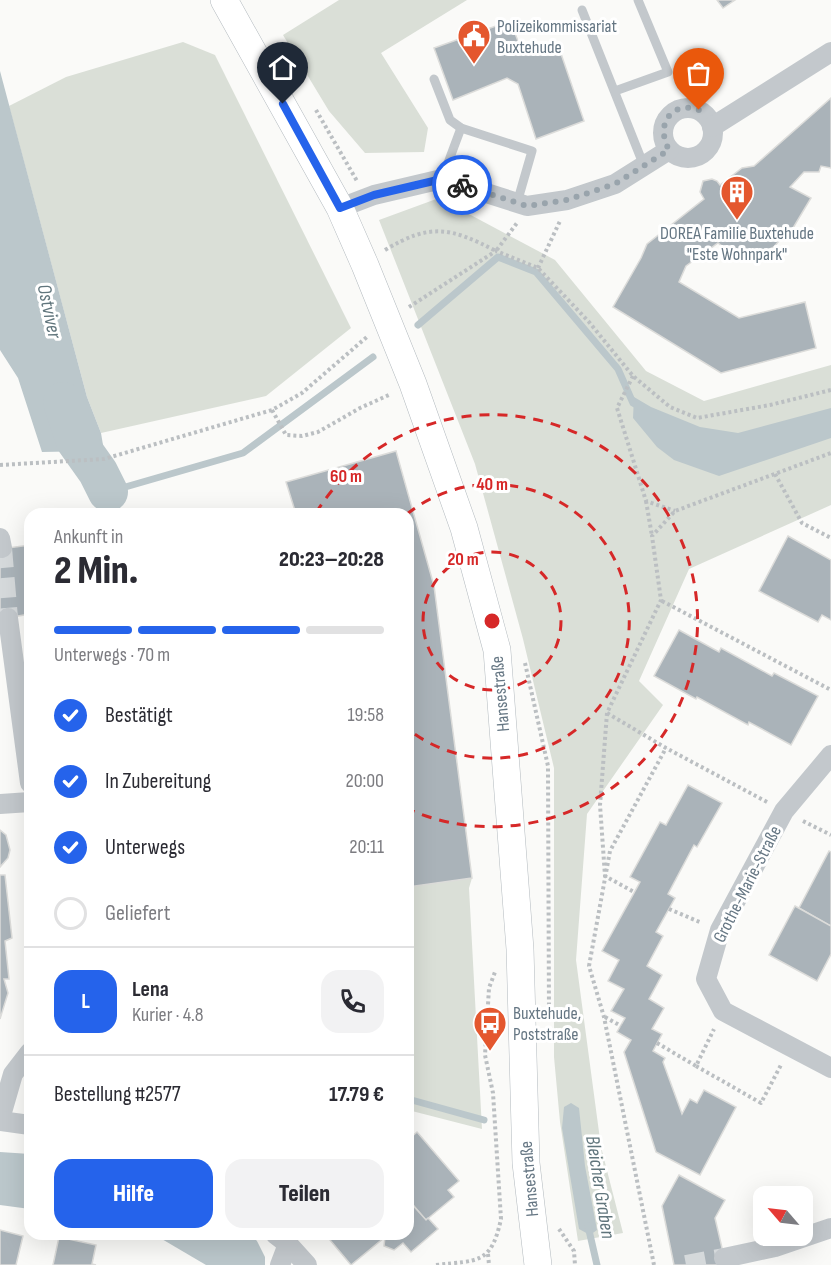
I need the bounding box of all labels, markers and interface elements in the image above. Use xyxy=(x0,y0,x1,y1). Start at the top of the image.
place label: Polizeikommissariat Buxtehude xyxy=(497,16,617,58)
public building icon: Polizeikommissariat Buxtehude xyxy=(456,18,492,65)
pin xyxy=(257,42,308,104)
pin xyxy=(673,48,724,110)
icon: home xyxy=(266,51,299,84)
icon: bag xyxy=(682,57,715,90)
courier xyxy=(432,155,492,215)
icon: bike xyxy=(446,169,479,202)
building icon: DOREA Familie Buxtehude "Este Wohnpark" xyxy=(719,174,755,221)
place label: DOREA Familie Buxtehude "Este Wohnpark" xyxy=(660,223,814,265)
water label: Ostviver xyxy=(32,282,67,342)
text: 60 m xyxy=(330,466,362,487)
text: 40 m xyxy=(476,474,508,495)
text: Ankunft in xyxy=(54,525,123,549)
text: 20:23–20:28 xyxy=(279,546,384,573)
text: 2 Min. xyxy=(54,548,138,595)
text: 20 m xyxy=(447,549,479,570)
centre of rings xyxy=(482,611,502,631)
text: Unterwegs · 70 m xyxy=(54,643,170,667)
street label: Hansestraße xyxy=(487,655,514,733)
icon: check xyxy=(54,699,87,732)
text: Bestätigt xyxy=(105,702,173,729)
text: 19:58 xyxy=(348,703,384,727)
icon: check xyxy=(54,765,87,798)
text: In Zubereitung xyxy=(105,768,211,795)
text: 20:00 xyxy=(345,769,384,793)
street label: Grothe-Marie-Straße xyxy=(709,822,786,946)
icon: check xyxy=(54,831,87,864)
text: Unterwegs xyxy=(105,834,185,861)
text: 20:11 xyxy=(349,835,384,859)
text: Geliefert xyxy=(105,900,170,927)
button: phone xyxy=(321,970,384,1033)
text: Lena xyxy=(132,976,169,1003)
text: L xyxy=(81,988,90,1015)
text: Kurier · 4.8 xyxy=(132,1003,204,1027)
place label: Buxtehude, Poststraße xyxy=(513,1003,581,1045)
bus stop icon: Buxtehude, Poststraße xyxy=(472,1005,508,1052)
text: Bestellung #2577 xyxy=(54,1081,180,1108)
text: 17.79 € xyxy=(329,1081,384,1108)
water label: Bleicher Graben xyxy=(580,1134,620,1240)
street label: Hansestraße xyxy=(516,1140,543,1218)
button: Hilfe xyxy=(54,1159,213,1228)
button: Teilen xyxy=(225,1159,384,1228)
north arrow xyxy=(753,1186,813,1246)
map controls xyxy=(753,1186,813,1246)

